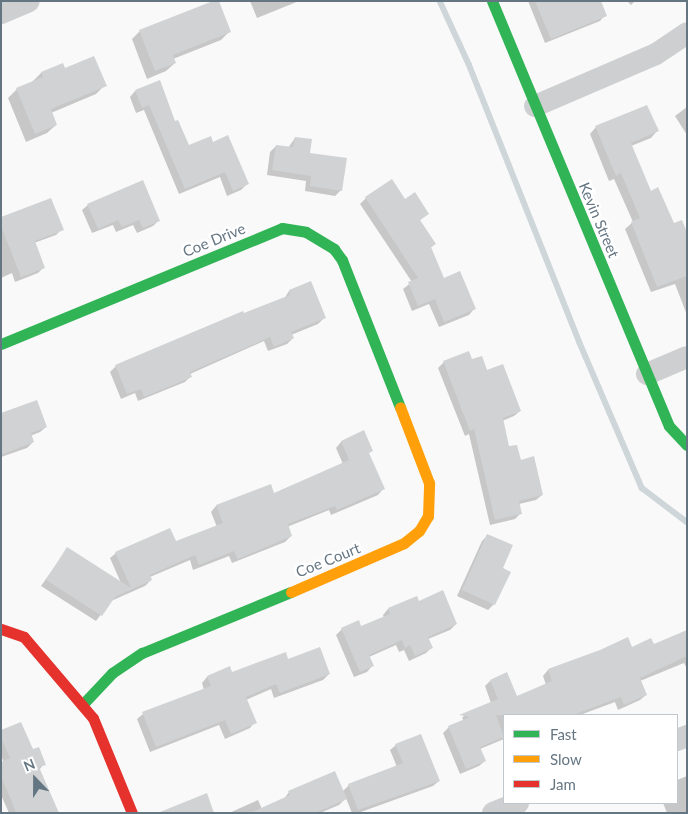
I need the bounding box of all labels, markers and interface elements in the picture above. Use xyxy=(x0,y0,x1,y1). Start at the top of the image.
street label: Kevin Street xyxy=(575,180,623,260)
street label: Coe Drive xyxy=(180,219,248,261)
street label: Coe Court xyxy=(293,539,363,581)
legend xyxy=(503,714,678,804)
text: Fast xyxy=(550,725,577,743)
text: Slow xyxy=(550,750,582,768)
north arrow xyxy=(10,754,60,804)
text: N xyxy=(21,755,37,775)
text: Jam xyxy=(550,775,576,793)

